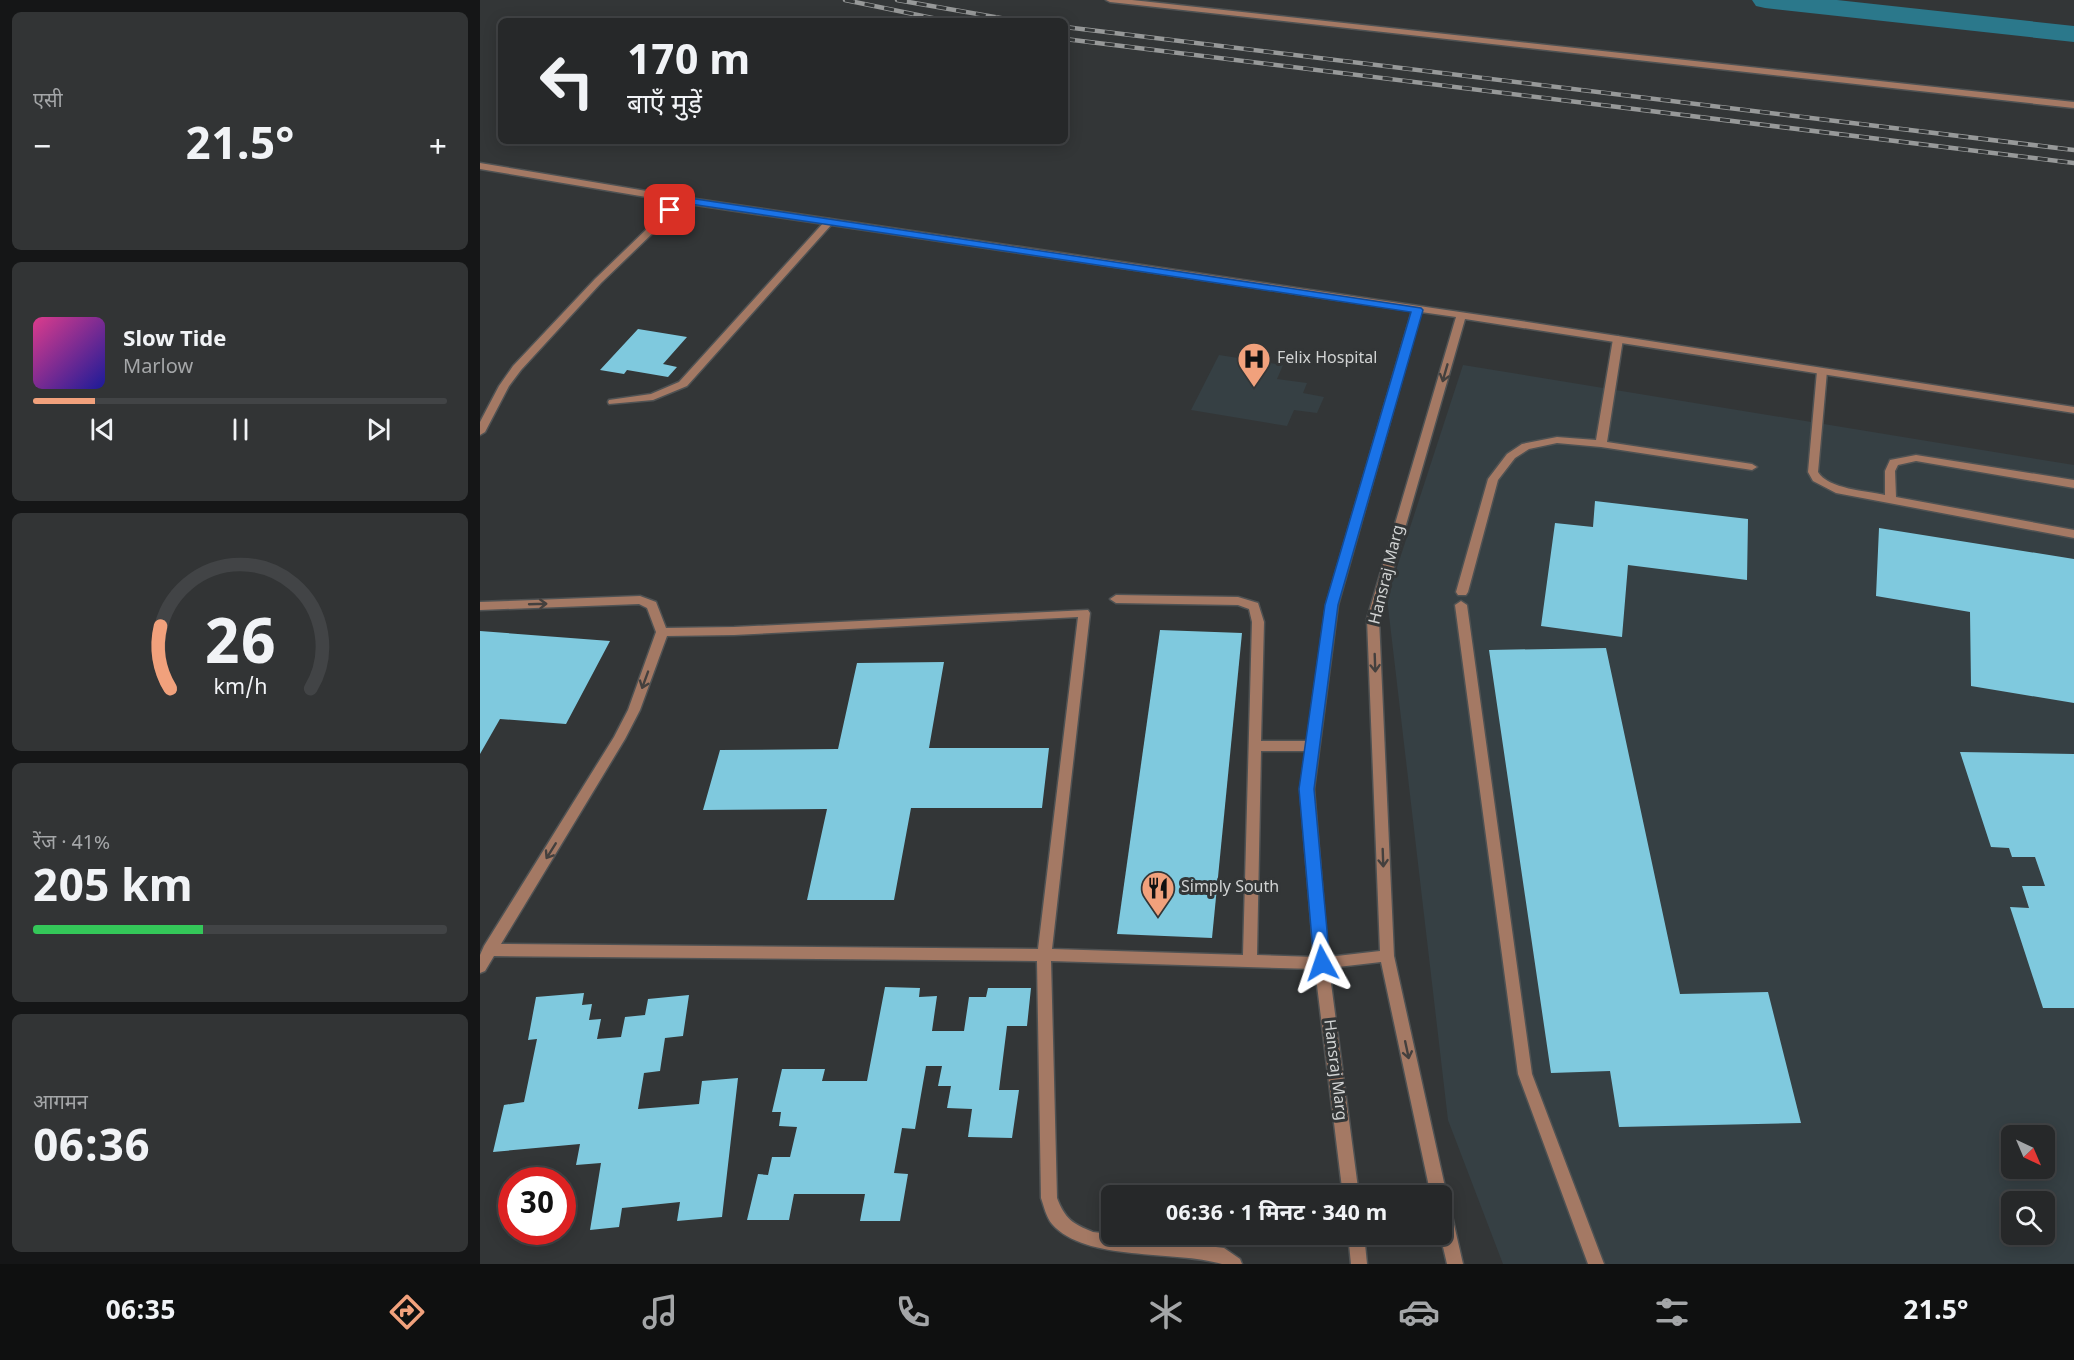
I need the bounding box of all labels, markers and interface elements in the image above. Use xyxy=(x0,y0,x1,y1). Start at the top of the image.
text: 170 m xyxy=(627,36,750,91)
icon: left xyxy=(528,42,606,120)
text: एसी xyxy=(33,89,63,115)
text: बाएँ मुड़ें xyxy=(627,89,702,124)
text: 21.5° xyxy=(186,119,294,177)
text: − xyxy=(33,127,51,170)
text: + xyxy=(429,127,447,170)
pin xyxy=(644,184,695,235)
icon: arrive xyxy=(653,193,686,226)
text: Slow Tide xyxy=(123,326,226,355)
hospital icon: Felix Hospital xyxy=(1236,341,1272,388)
place label: Felix Hospital xyxy=(1277,349,1377,370)
text: Marlow xyxy=(123,355,193,381)
one-way arrow xyxy=(1439,363,1450,382)
icon: previous xyxy=(86,413,119,446)
icon: pause xyxy=(224,413,257,446)
icon: next xyxy=(362,413,395,446)
street label: Hansraj Marg xyxy=(1366,523,1410,627)
one-way arrow xyxy=(528,598,548,610)
text: 26 xyxy=(205,607,275,688)
one-way arrow xyxy=(1369,652,1381,672)
one-way arrow xyxy=(638,671,649,689)
text: km/h xyxy=(213,675,267,703)
text: रेंज · 41% xyxy=(33,831,110,857)
one-way arrow xyxy=(544,842,556,859)
one-way arrow xyxy=(1377,847,1388,867)
text: 205 km xyxy=(33,861,193,919)
restaurant icon: Simply South xyxy=(1140,870,1176,917)
place label: Simply South xyxy=(1181,878,1279,899)
position arrow xyxy=(1290,931,1354,995)
street label: Hansraj Marg xyxy=(1317,1018,1351,1122)
one-way arrow xyxy=(1402,1040,1413,1060)
text: आगमन xyxy=(33,1091,88,1117)
text: 06:36 xyxy=(33,1121,150,1179)
north arrow xyxy=(2001,1125,2055,1179)
map controls xyxy=(2001,1125,2055,1245)
speed limit sign: 30 xyxy=(498,1167,576,1245)
button: search xyxy=(2001,1191,2055,1245)
text: 06:36 · 1 मिनट · 340 m xyxy=(1166,1200,1387,1229)
icon: directions xyxy=(386,1291,428,1333)
icon: music xyxy=(639,1291,681,1333)
icon: phone xyxy=(892,1291,934,1333)
icon: climate xyxy=(1145,1291,1187,1333)
icon: car xyxy=(1398,1291,1440,1333)
icon: filters xyxy=(1651,1291,1693,1333)
text: 06:35 xyxy=(105,1295,176,1330)
text: 21.5° xyxy=(1903,1295,1969,1330)

